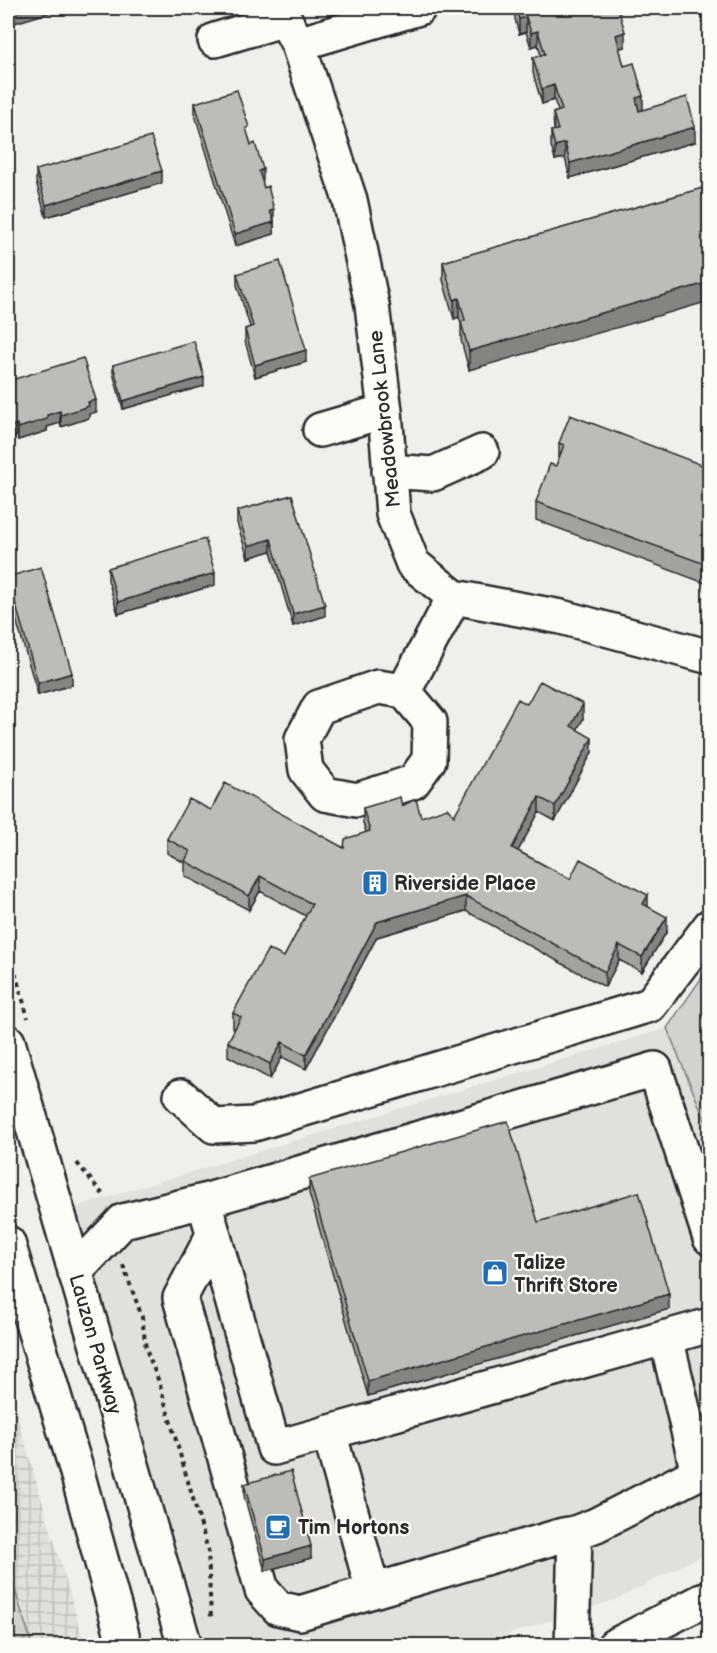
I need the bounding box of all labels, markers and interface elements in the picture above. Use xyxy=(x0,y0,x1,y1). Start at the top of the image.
street label: Meadowbrook Lane xyxy=(364,329,406,509)
building icon: Riverside Place xyxy=(360,868,390,898)
place label: Riverside Place xyxy=(394,872,536,896)
place label: Talize Thrift Store xyxy=(514,1251,618,1298)
shop icon: Talize Thrift Store xyxy=(480,1258,510,1288)
street label: Lauzon Parkway xyxy=(64,1272,126,1417)
cafe icon: Tim Hortons xyxy=(263,1512,293,1542)
place label: Tim Hortons xyxy=(298,1516,410,1540)

